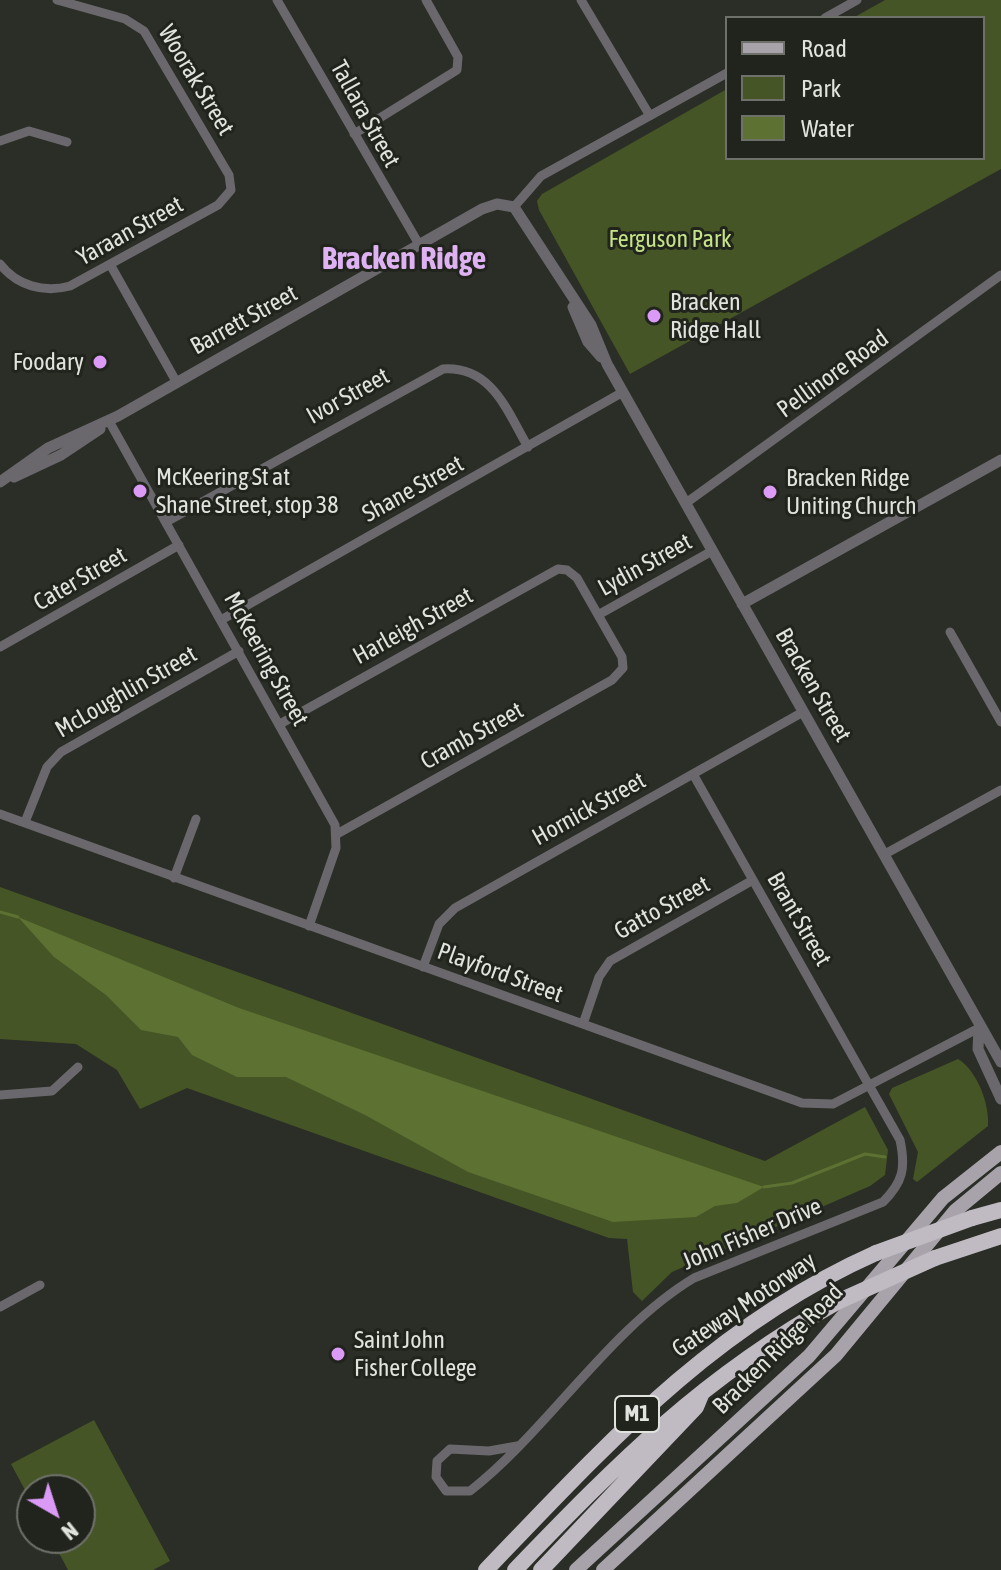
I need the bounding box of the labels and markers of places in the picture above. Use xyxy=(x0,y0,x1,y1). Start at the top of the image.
place label: Bracken Ridge Hall xyxy=(670,288,761,344)
marker: Bracken Ridge Hall xyxy=(645,307,663,325)
place label: Foodary xyxy=(13,348,84,376)
marker: Foodary xyxy=(91,353,109,371)
place label: McKeering St at Shane Street, stop 38 xyxy=(156,463,339,519)
place label: Bracken Ridge Uniting Church xyxy=(786,464,917,520)
marker: McKeering St at Shane Street, stop 38 xyxy=(131,482,149,500)
marker: Bracken Ridge Uniting Church xyxy=(761,483,779,501)
place label: Saint John Fisher College xyxy=(354,1326,477,1382)
marker: Saint John Fisher College xyxy=(329,1345,347,1363)

